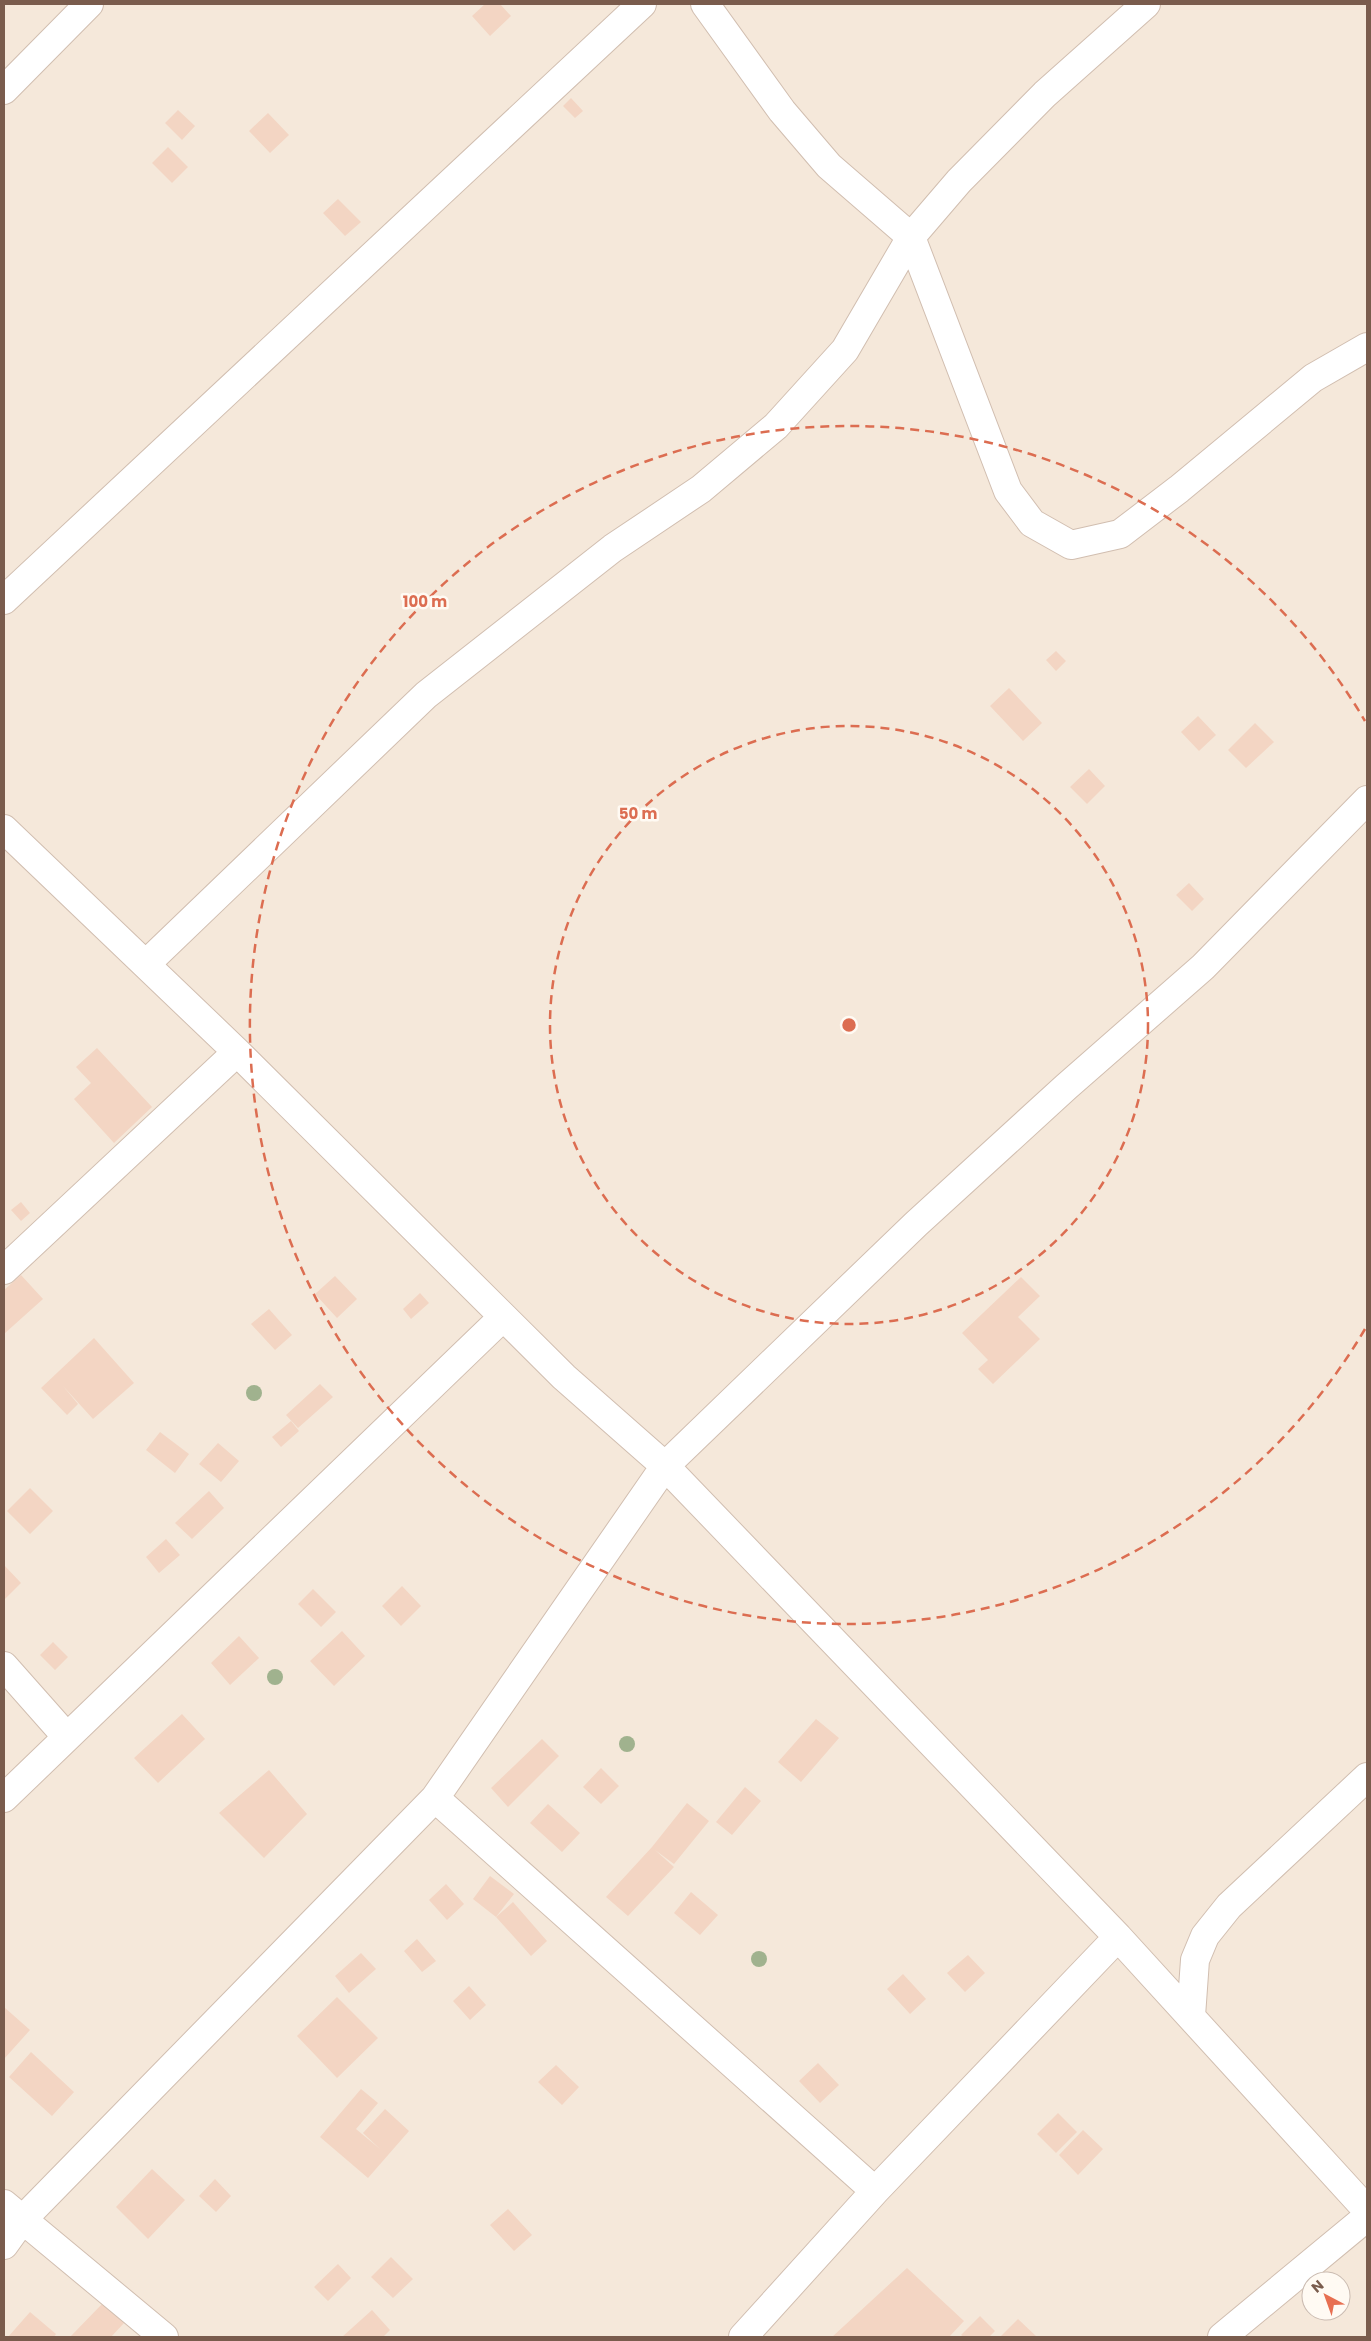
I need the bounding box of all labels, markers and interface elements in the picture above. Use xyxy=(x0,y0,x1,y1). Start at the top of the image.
text: 100 m xyxy=(403,591,447,612)
text: 50 m xyxy=(619,803,657,824)
centre of rings xyxy=(840,1016,858,1034)
north arrow xyxy=(1301,2271,1351,2321)
text: N xyxy=(1307,2275,1328,2297)

